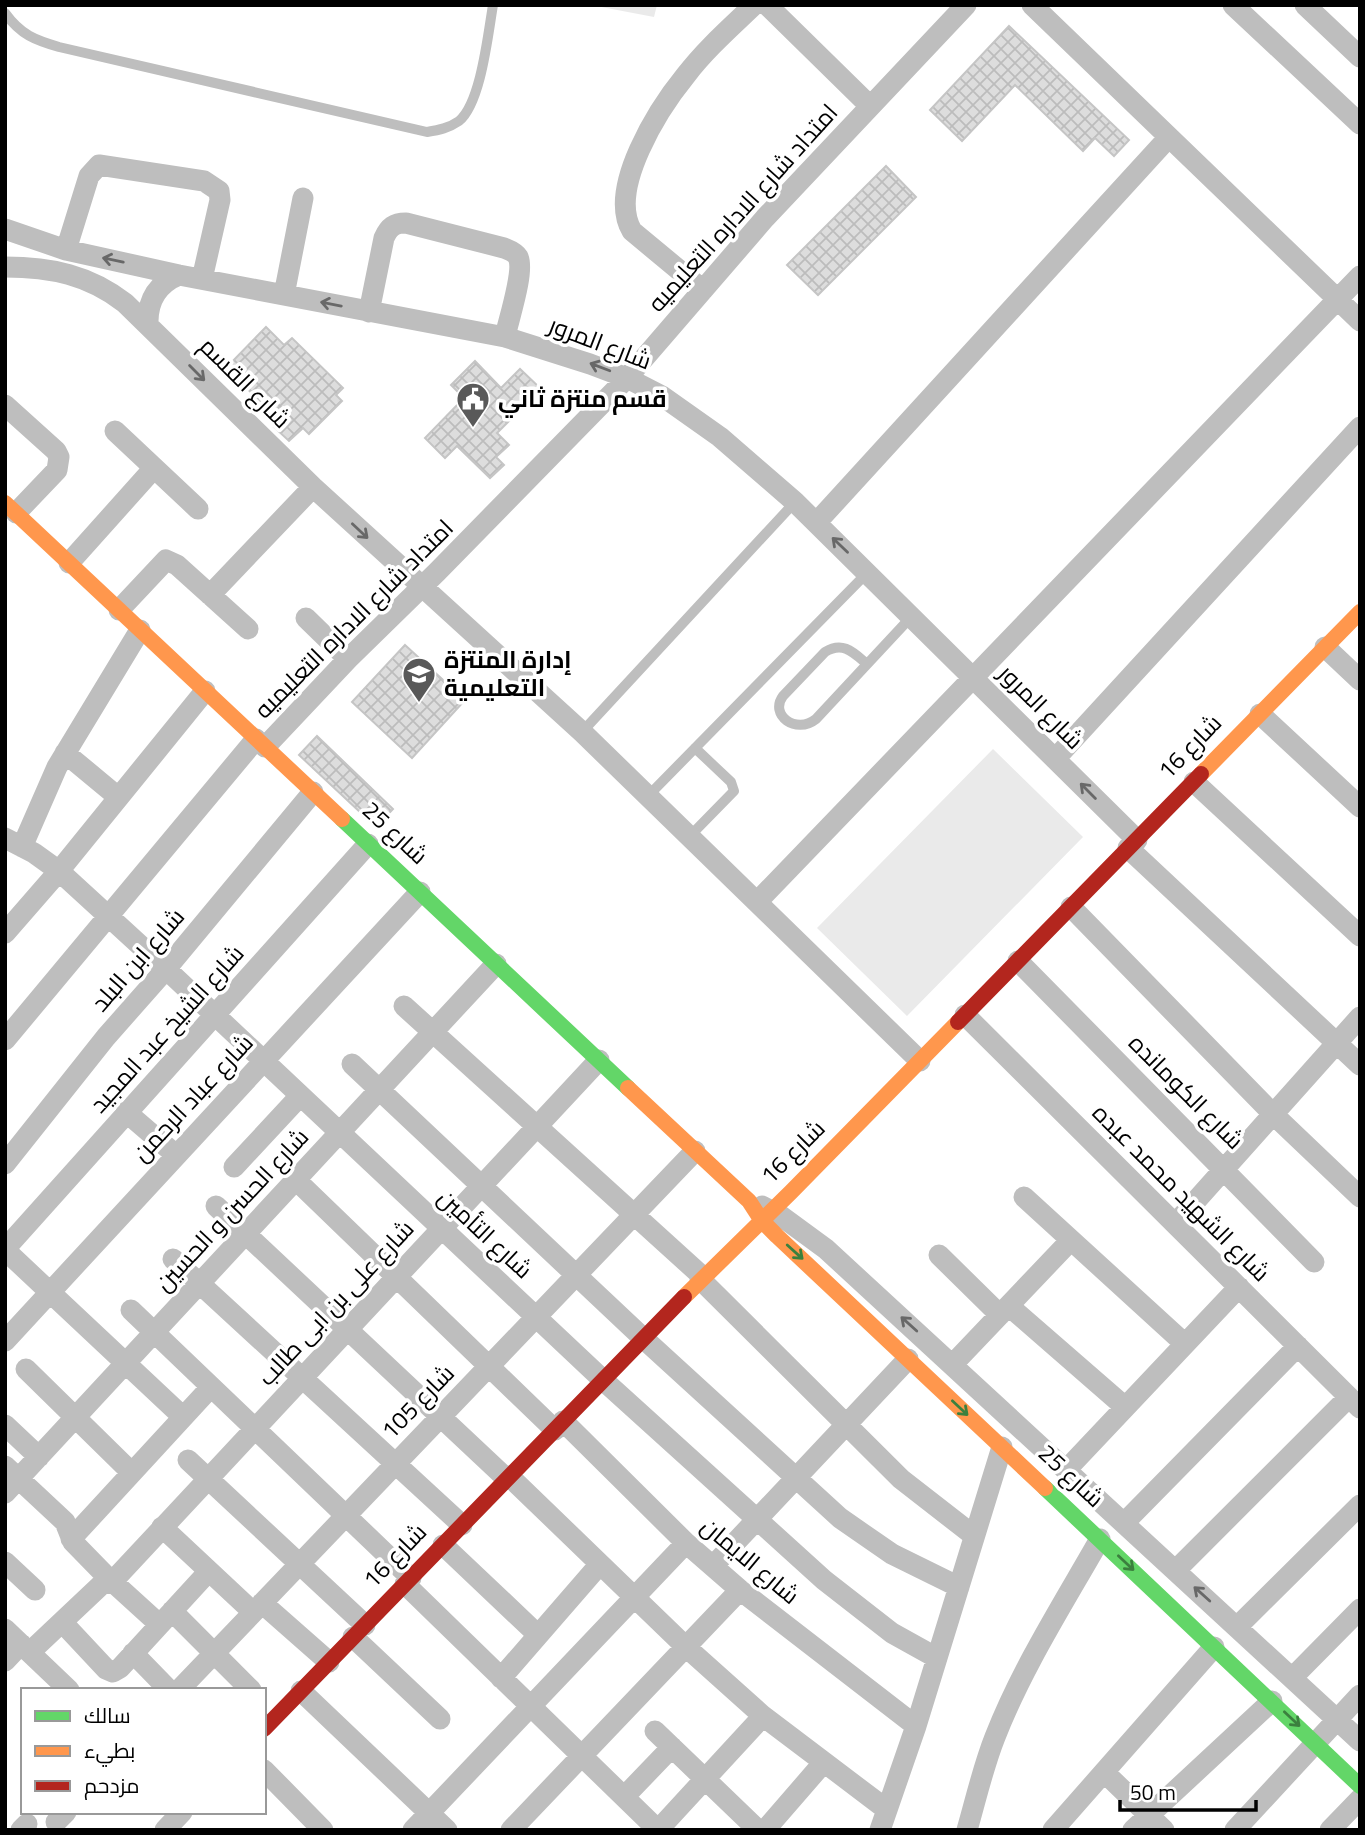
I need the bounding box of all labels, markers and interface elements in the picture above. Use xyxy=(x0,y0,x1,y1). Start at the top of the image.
street label: امتداد شارع الاداره التعليميه xyxy=(639,95,846,319)
one-way arrow xyxy=(102,253,125,267)
one-way arrow xyxy=(320,297,343,310)
street label: شارع المرور xyxy=(542,305,657,378)
street label: شارع القسم xyxy=(192,328,300,436)
one-way arrow xyxy=(589,360,611,373)
one-way arrow xyxy=(188,364,205,381)
public building icon: قسم منتزة ثاني xyxy=(454,380,492,429)
place label: قسم منتزة ثاني xyxy=(498,380,667,418)
street label: امتداد شارع الاداره التعليميه xyxy=(245,510,461,726)
one-way arrow xyxy=(351,523,369,539)
one-way arrow xyxy=(832,536,849,553)
place label: إدارة المنتزة التعليمية xyxy=(444,641,572,705)
street label: شارع المرور xyxy=(990,654,1092,757)
school or university icon: إدارة المنتزة التعليمية xyxy=(400,655,438,704)
street label: شارع 16 xyxy=(1149,706,1230,787)
one-way arrow xyxy=(1080,783,1097,800)
street label: شارع 25 xyxy=(355,792,437,872)
street label: شارع ابن البلد xyxy=(82,900,192,1019)
street label: شارع الشيخ عبد المجيد xyxy=(81,936,252,1121)
street label: شارع عباد الرحمن xyxy=(123,1025,261,1169)
street label: شارع الكومانده xyxy=(1121,1025,1253,1157)
street label: شارع الشهيد محمد عبده xyxy=(1085,1095,1279,1289)
street label: شارع 16 xyxy=(752,1111,833,1192)
street label: شارع الحسن و الحسين xyxy=(146,1120,317,1299)
street label: شارع التأمين xyxy=(430,1180,541,1287)
street label: شارع على بن ابى طالب xyxy=(249,1211,422,1393)
one-way arrow xyxy=(786,1244,804,1260)
one-way arrow xyxy=(901,1315,918,1332)
street label: شارع 105 xyxy=(372,1356,462,1447)
one-way arrow xyxy=(951,1399,968,1416)
street label: شارع 25 xyxy=(1031,1435,1113,1515)
street label: شارع الايمان xyxy=(693,1508,808,1612)
street label: شارع 16 xyxy=(354,1515,435,1596)
one-way arrow xyxy=(1117,1555,1134,1572)
one-way arrow xyxy=(1193,1586,1211,1602)
legend xyxy=(21,1688,266,1814)
text: سالك xyxy=(84,1699,131,1731)
one-way arrow xyxy=(1283,1711,1300,1728)
text: بطيء xyxy=(84,1734,135,1767)
text: مزدحم xyxy=(84,1769,139,1801)
scale bar xyxy=(1120,1769,1256,1813)
text: 50 m xyxy=(1130,1776,1176,1808)

